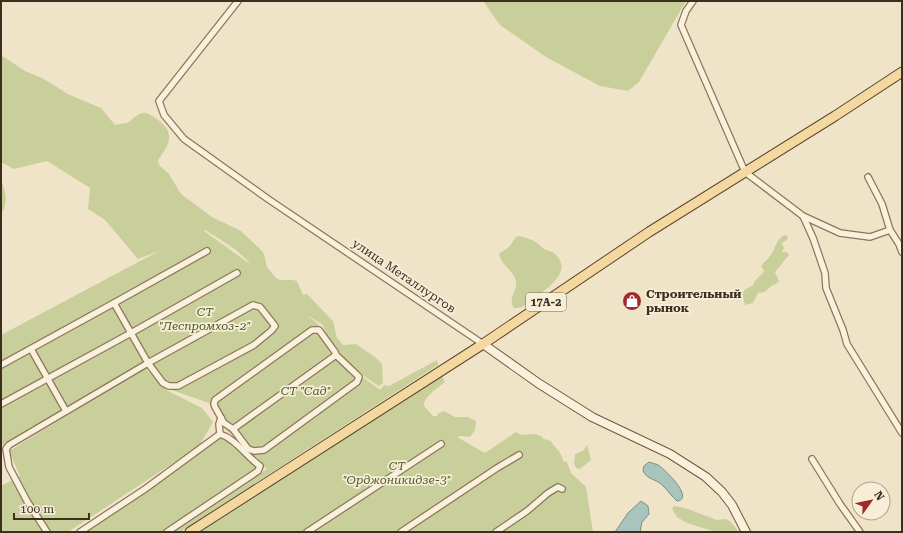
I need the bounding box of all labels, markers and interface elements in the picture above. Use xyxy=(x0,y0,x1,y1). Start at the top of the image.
street label: улица Металлургов xyxy=(350,236,458,316)
place label: Строительный рынок xyxy=(646,287,742,315)
shop icon: Строительный рынок xyxy=(621,290,643,312)
road number: 17А-2 xyxy=(526,293,566,311)
park label: СТ "Леспромхоз-2" xyxy=(159,305,251,333)
park label: СТ "Сад" xyxy=(281,384,331,398)
park label: СТ "Орджоникидзе-3" xyxy=(343,459,451,487)
north arrow xyxy=(851,481,891,521)
text: N xyxy=(871,489,887,503)
scale bar xyxy=(14,495,89,521)
text: 100 m xyxy=(20,502,54,516)

